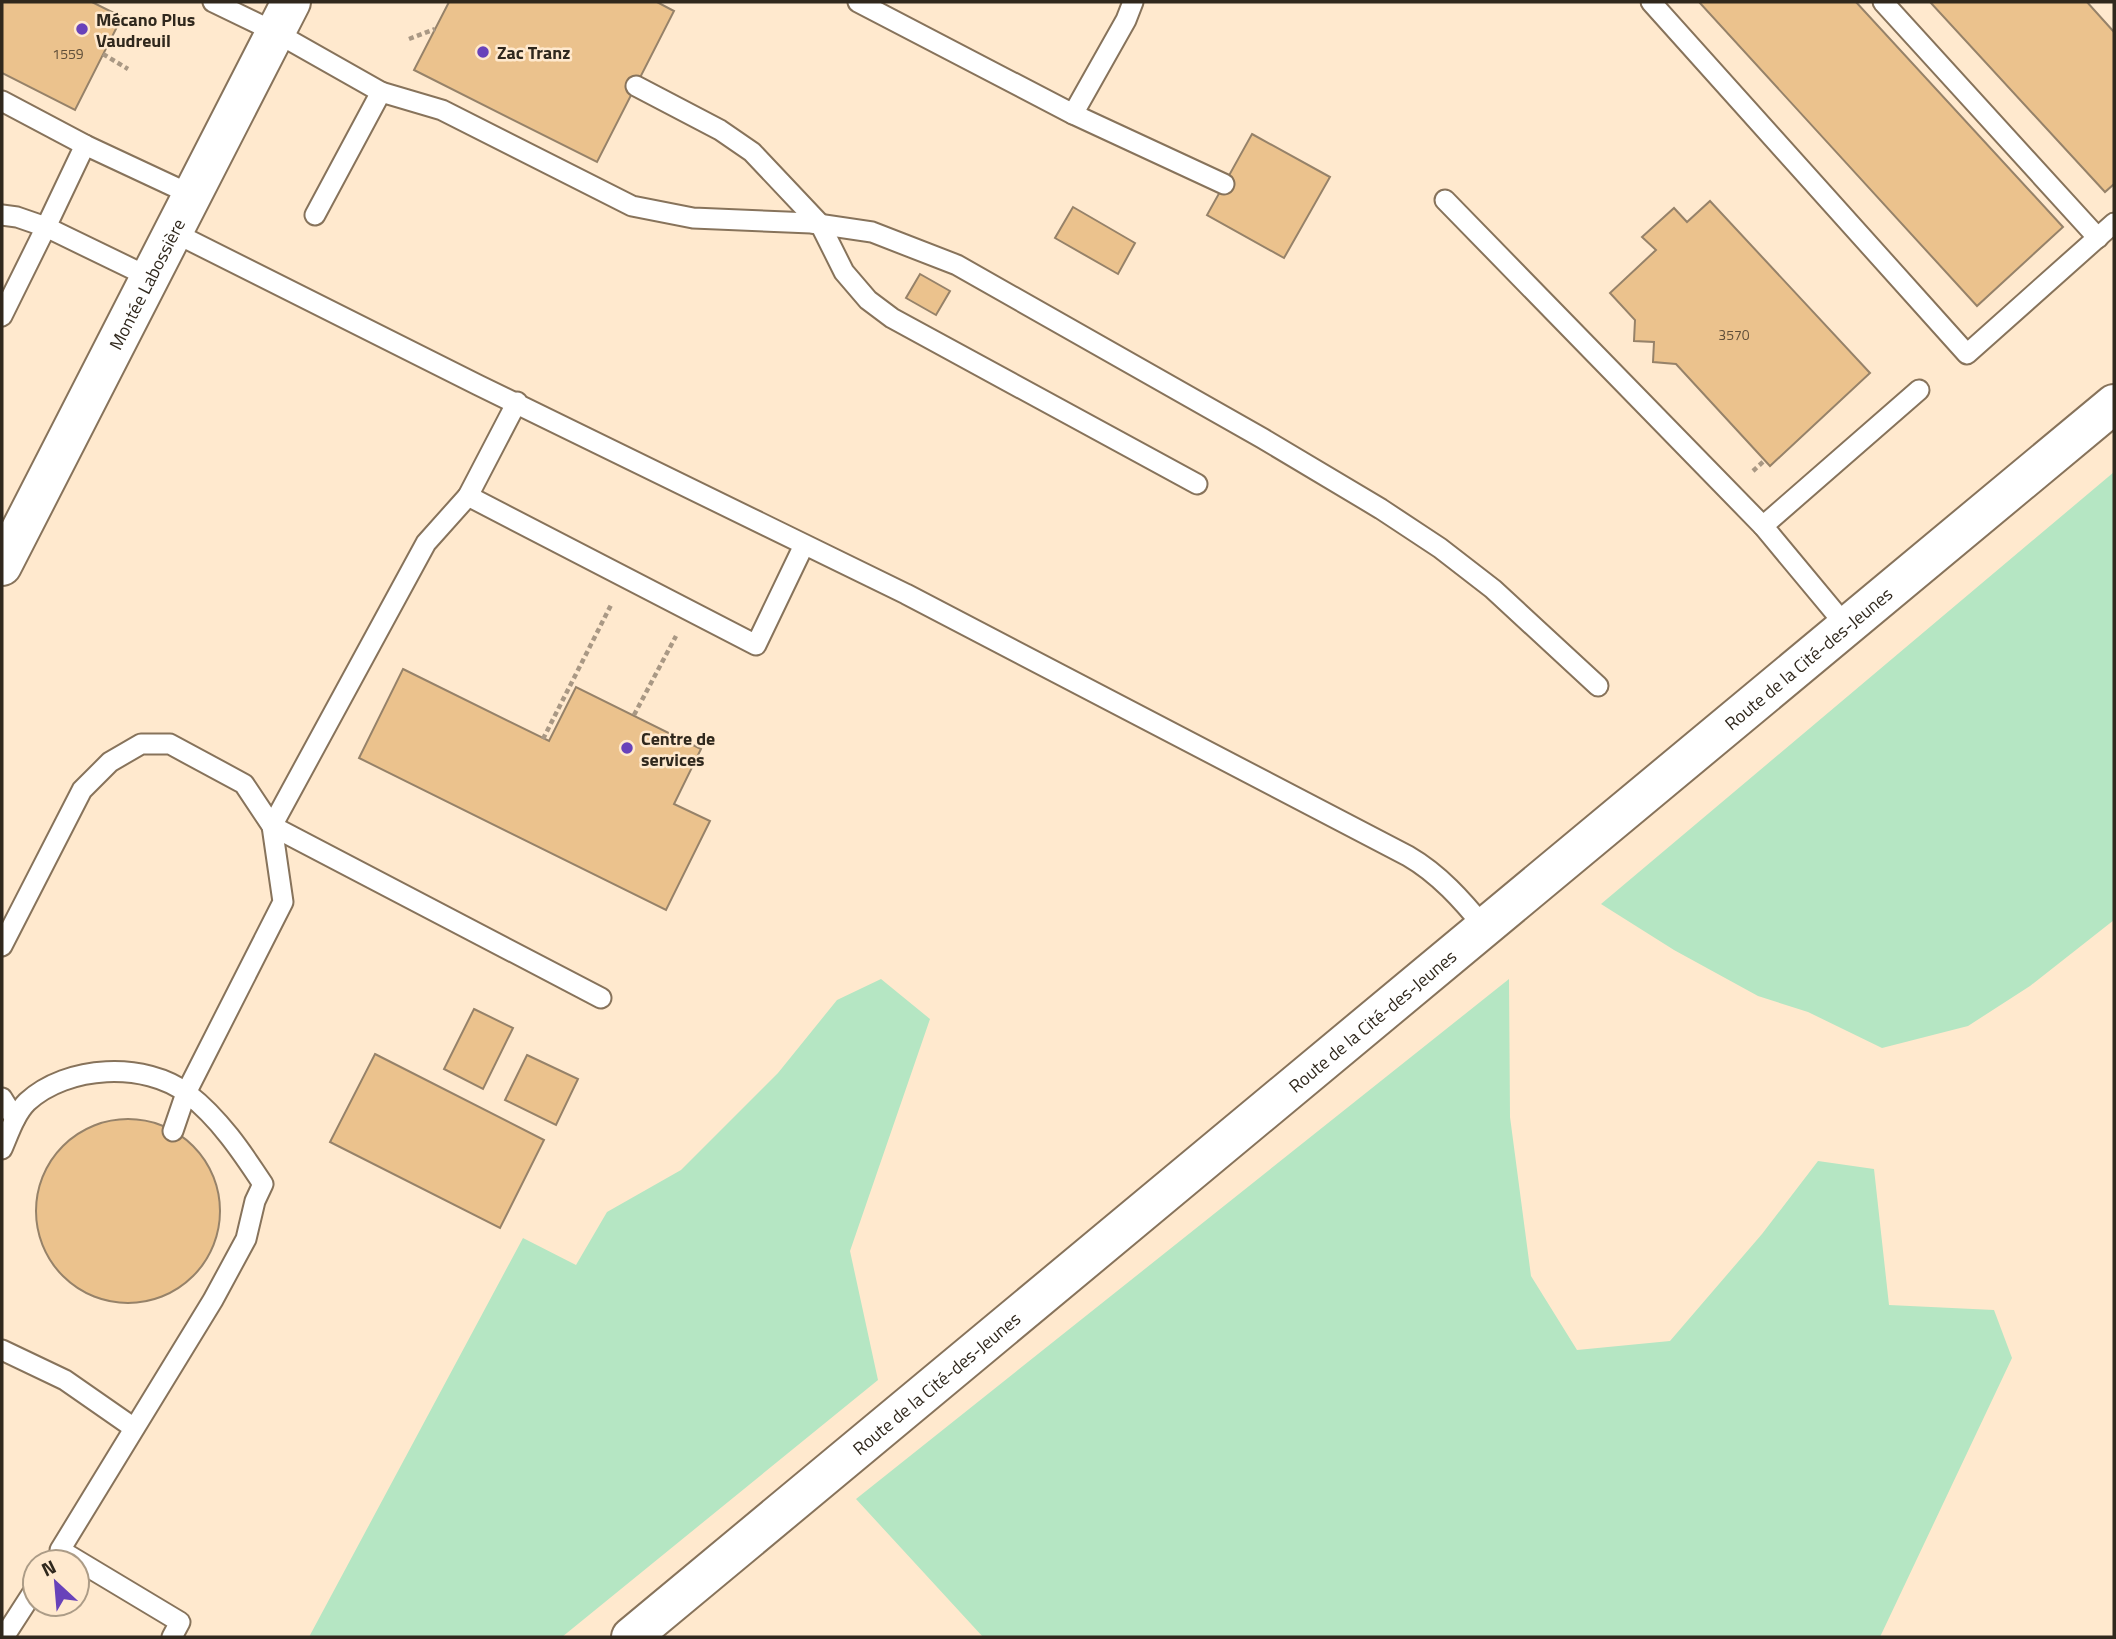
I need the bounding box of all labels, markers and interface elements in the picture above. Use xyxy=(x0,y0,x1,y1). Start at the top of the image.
place label: Mécano Plus Vaudreuil xyxy=(96,6,195,54)
marker: Mécano Plus Vaudreuil xyxy=(74,21,90,37)
place label: Zac Tranz xyxy=(497,39,570,66)
house number: 1559 xyxy=(52,43,84,64)
marker: Zac Tranz xyxy=(475,44,491,60)
street label: Montée Labossière xyxy=(102,214,191,354)
house number: 3570 xyxy=(1718,324,1750,345)
street label: Route de la Cité-des-Jeunes xyxy=(1718,580,1898,736)
place label: Centre de services xyxy=(641,725,715,773)
marker: Centre de services xyxy=(619,740,635,756)
street label: Route de la Cité-des-Jeunes xyxy=(1282,943,1462,1099)
street label: Route de la Cité-des-Jeunes xyxy=(846,1305,1026,1461)
north arrow xyxy=(21,1548,91,1618)
text: N xyxy=(36,1551,61,1583)

